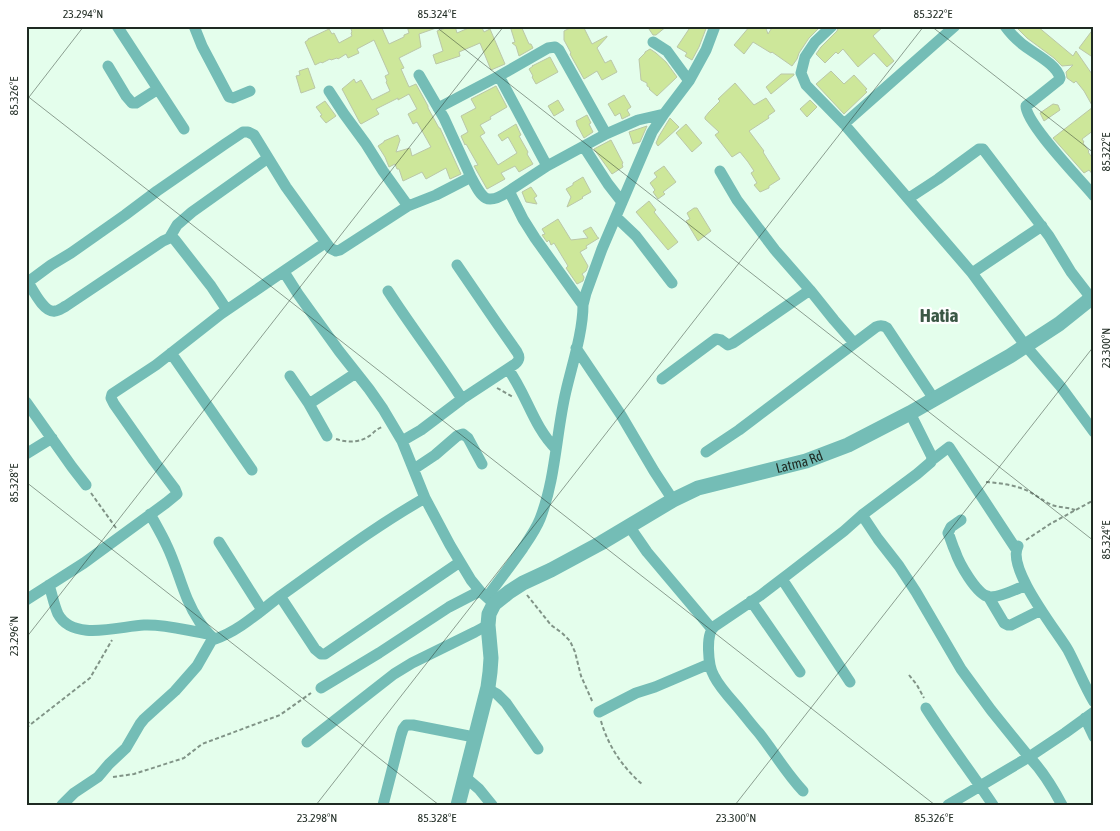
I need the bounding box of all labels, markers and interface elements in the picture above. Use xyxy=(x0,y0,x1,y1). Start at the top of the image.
text: 23.294°N xyxy=(63,7,103,21)
text: 85.324°E xyxy=(418,7,456,21)
text: 85.322°E xyxy=(914,7,952,21)
text: 85.326°E xyxy=(7,77,21,115)
text: 85.322°E xyxy=(1099,133,1113,171)
district label: Hatia xyxy=(920,304,958,326)
text: 23.300°N xyxy=(1099,328,1113,368)
street label: Latma Rd xyxy=(774,447,825,476)
text: 85.328°E xyxy=(7,464,21,502)
text: 85.324°E xyxy=(1099,521,1113,559)
text: 23.296°N xyxy=(7,616,21,656)
text: 23.298°N xyxy=(297,811,337,825)
text: 85.328°E xyxy=(418,811,456,825)
text: 23.300°N xyxy=(716,811,756,825)
text: 85.326°E xyxy=(915,811,953,825)

